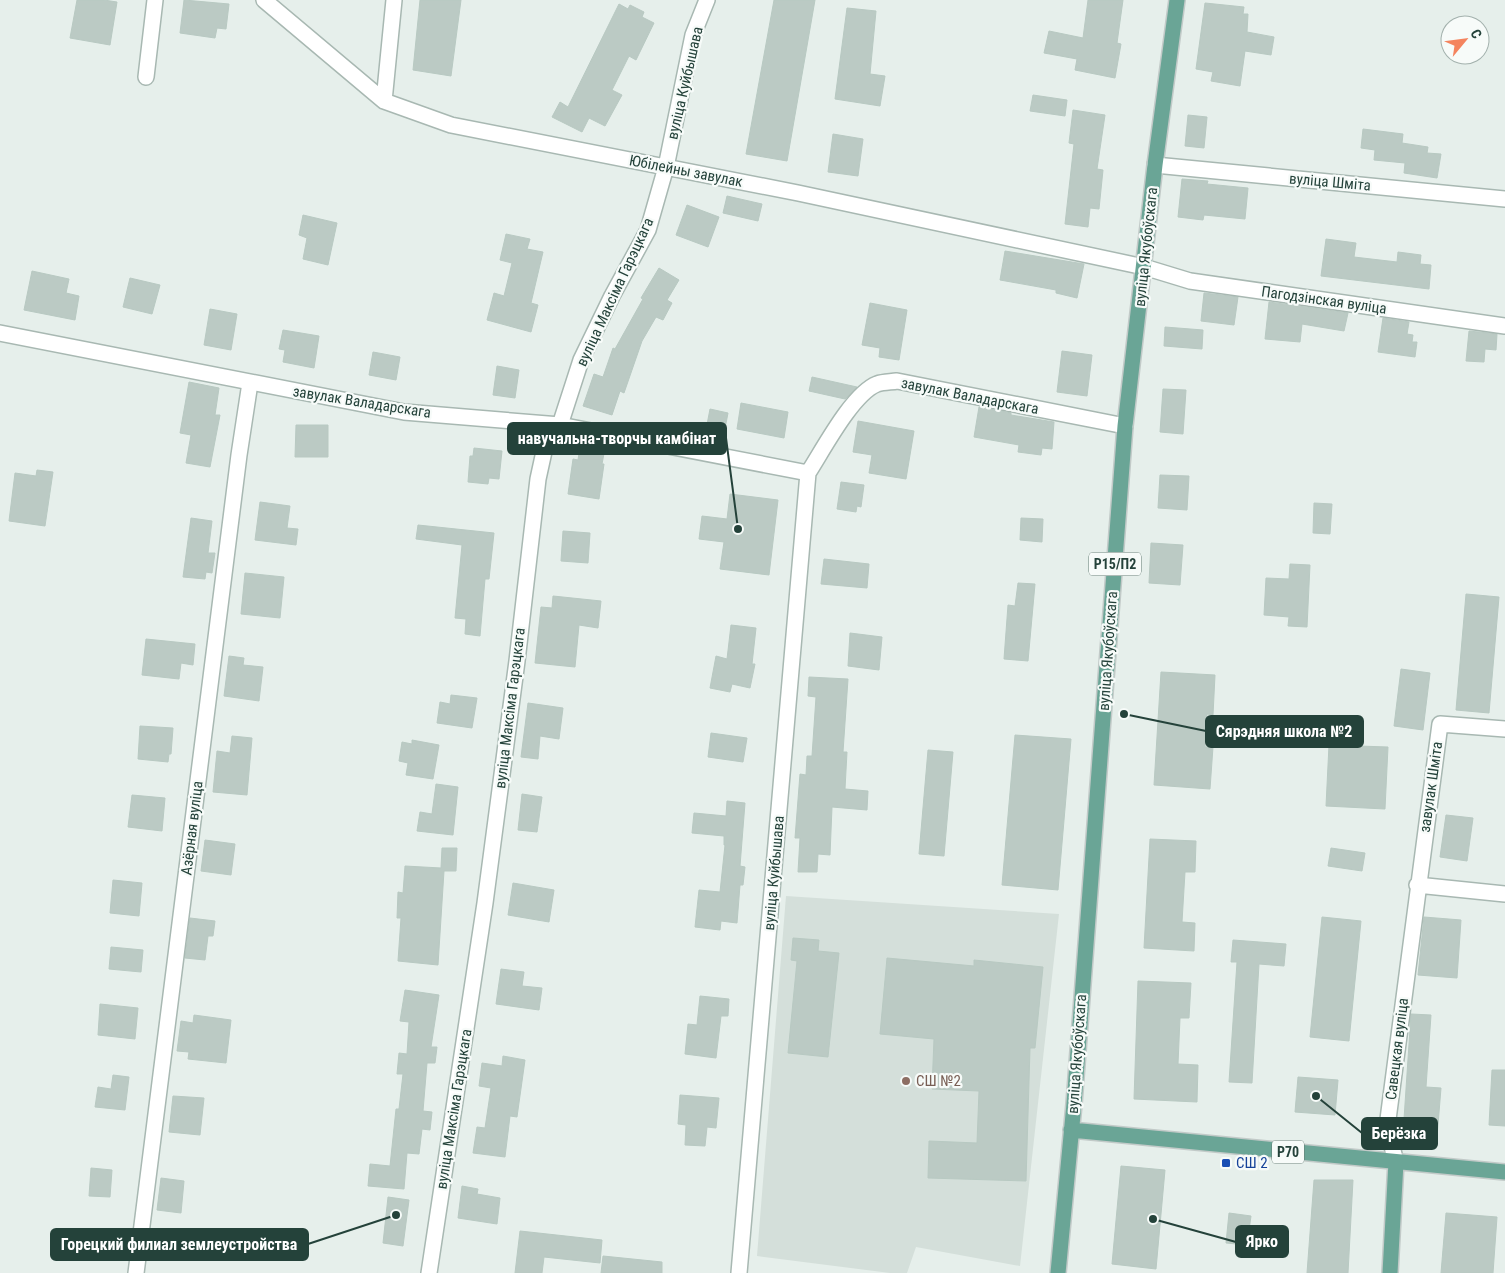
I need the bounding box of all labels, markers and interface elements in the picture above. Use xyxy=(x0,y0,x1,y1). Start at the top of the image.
north arrow xyxy=(1440,15,1490,65)
street label: вуліца Куйбышава xyxy=(663,25,707,141)
text: С xyxy=(1467,26,1485,41)
street label: Юбілейны завулак xyxy=(628,151,744,191)
street label: вуліца Шміта xyxy=(1288,169,1372,195)
street label: вуліца Якубоўскага xyxy=(1131,186,1161,308)
street label: вуліца Максіма Гарэцкага xyxy=(573,215,657,369)
street label: Пагодзінская вуліца xyxy=(1260,282,1388,318)
street label: завулак Валадарскага xyxy=(900,374,1040,418)
street label: завулак Валадарскага xyxy=(292,382,432,422)
callout: навучальна-творчы камбінат xyxy=(508,423,726,454)
text: навучальна-творчы камбінат xyxy=(518,429,716,448)
road number: Р15/П2 xyxy=(1089,552,1141,576)
street label: вуліца Якубоўскага xyxy=(1095,591,1121,711)
street label: вуліца Максіма Гарэцкага xyxy=(491,627,529,789)
callout: Сярэдняя школа №2 xyxy=(1206,716,1363,747)
text: Сярэдняя школа №2 xyxy=(1216,722,1352,741)
street label: завулак Шміта xyxy=(1416,740,1446,834)
street label: Азёрная вуліца xyxy=(177,780,207,876)
street label: вуліца Куйбышава xyxy=(760,815,788,931)
street label: вуліца Якубоўскага xyxy=(1064,994,1090,1114)
street label: Савецкая вуліца xyxy=(1382,997,1412,1101)
street label: вуліца Максіма Гарэцкага xyxy=(432,1028,476,1190)
place label: СШ №2 xyxy=(916,1072,961,1090)
marker: СШ №2 xyxy=(900,1075,912,1087)
callout: Берёзка xyxy=(1362,1118,1437,1149)
text: Берёзка xyxy=(1372,1124,1427,1143)
road number: Р70 xyxy=(1272,1140,1304,1164)
place label: СШ 2 xyxy=(1236,1154,1268,1172)
marker: СШ 2 xyxy=(1220,1157,1232,1169)
callout: Ярко xyxy=(1236,1226,1288,1257)
callout: Горецкий филиал землеустройства xyxy=(51,1229,308,1260)
text: Ярко xyxy=(1245,1232,1278,1251)
text: Горецкий филиал землеустройства xyxy=(61,1235,298,1254)

